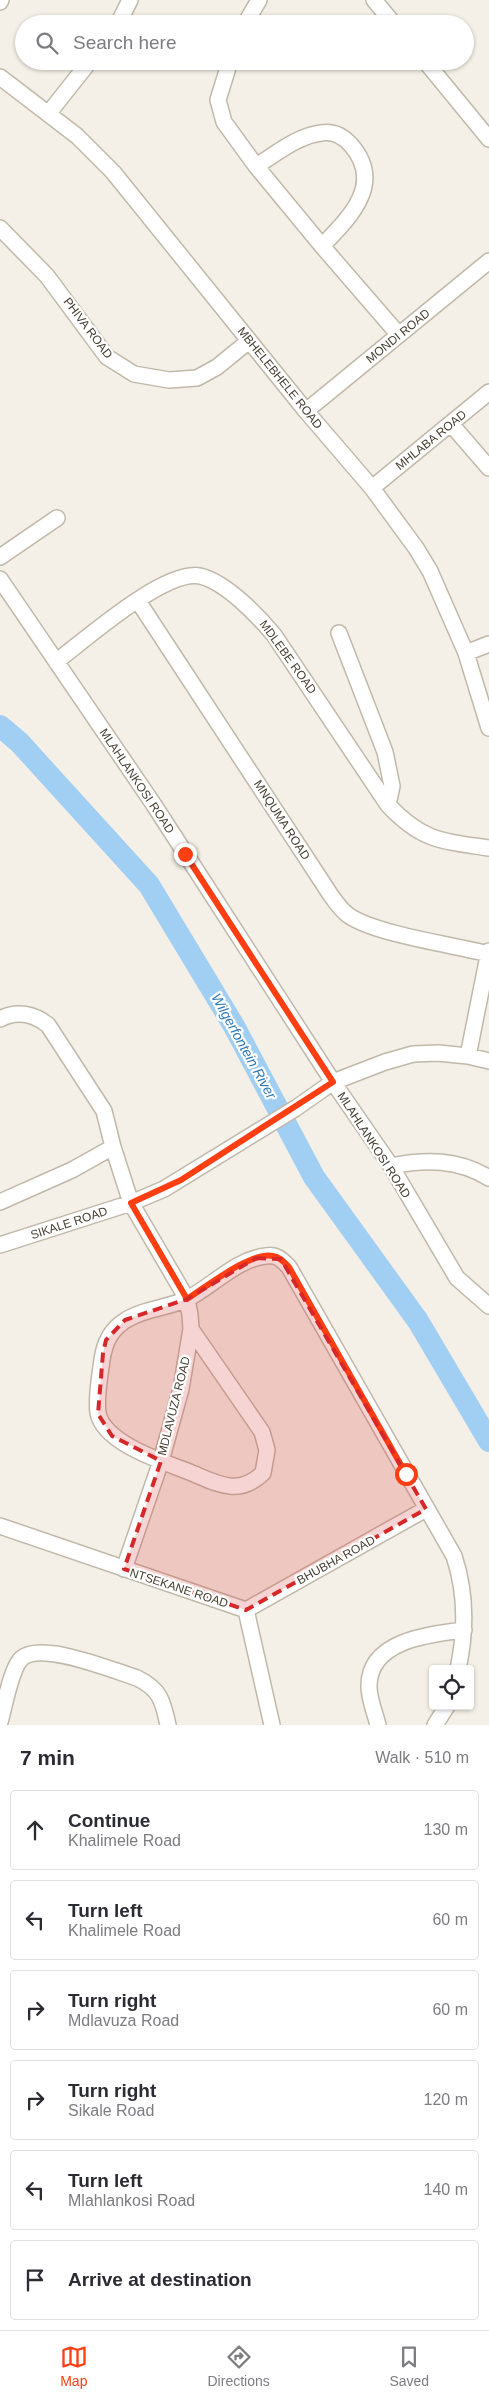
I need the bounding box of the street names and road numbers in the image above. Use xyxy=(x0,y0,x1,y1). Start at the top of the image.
street label: PHIVA ROAD xyxy=(61,295,116,361)
street label: MONDI ROAD xyxy=(363,306,433,366)
street label: MBHELEBHELE ROAD xyxy=(235,324,326,432)
street label: MHLABA ROAD xyxy=(393,407,469,473)
street label: MDLEBE ROAD xyxy=(257,618,320,697)
street label: MLAHLANKOSI ROAD xyxy=(97,726,177,836)
street label: MNQUMA ROAD xyxy=(251,778,313,863)
street label: MLAHLANKOSI ROAD xyxy=(335,1089,414,1201)
street label: SIKALE ROAD xyxy=(29,1204,110,1242)
street label: MDLAVUZA ROAD xyxy=(155,1355,193,1457)
street label: BHUBHA ROAD xyxy=(294,1533,378,1587)
street label: NTSEKANE ROAD xyxy=(128,1565,230,1611)

